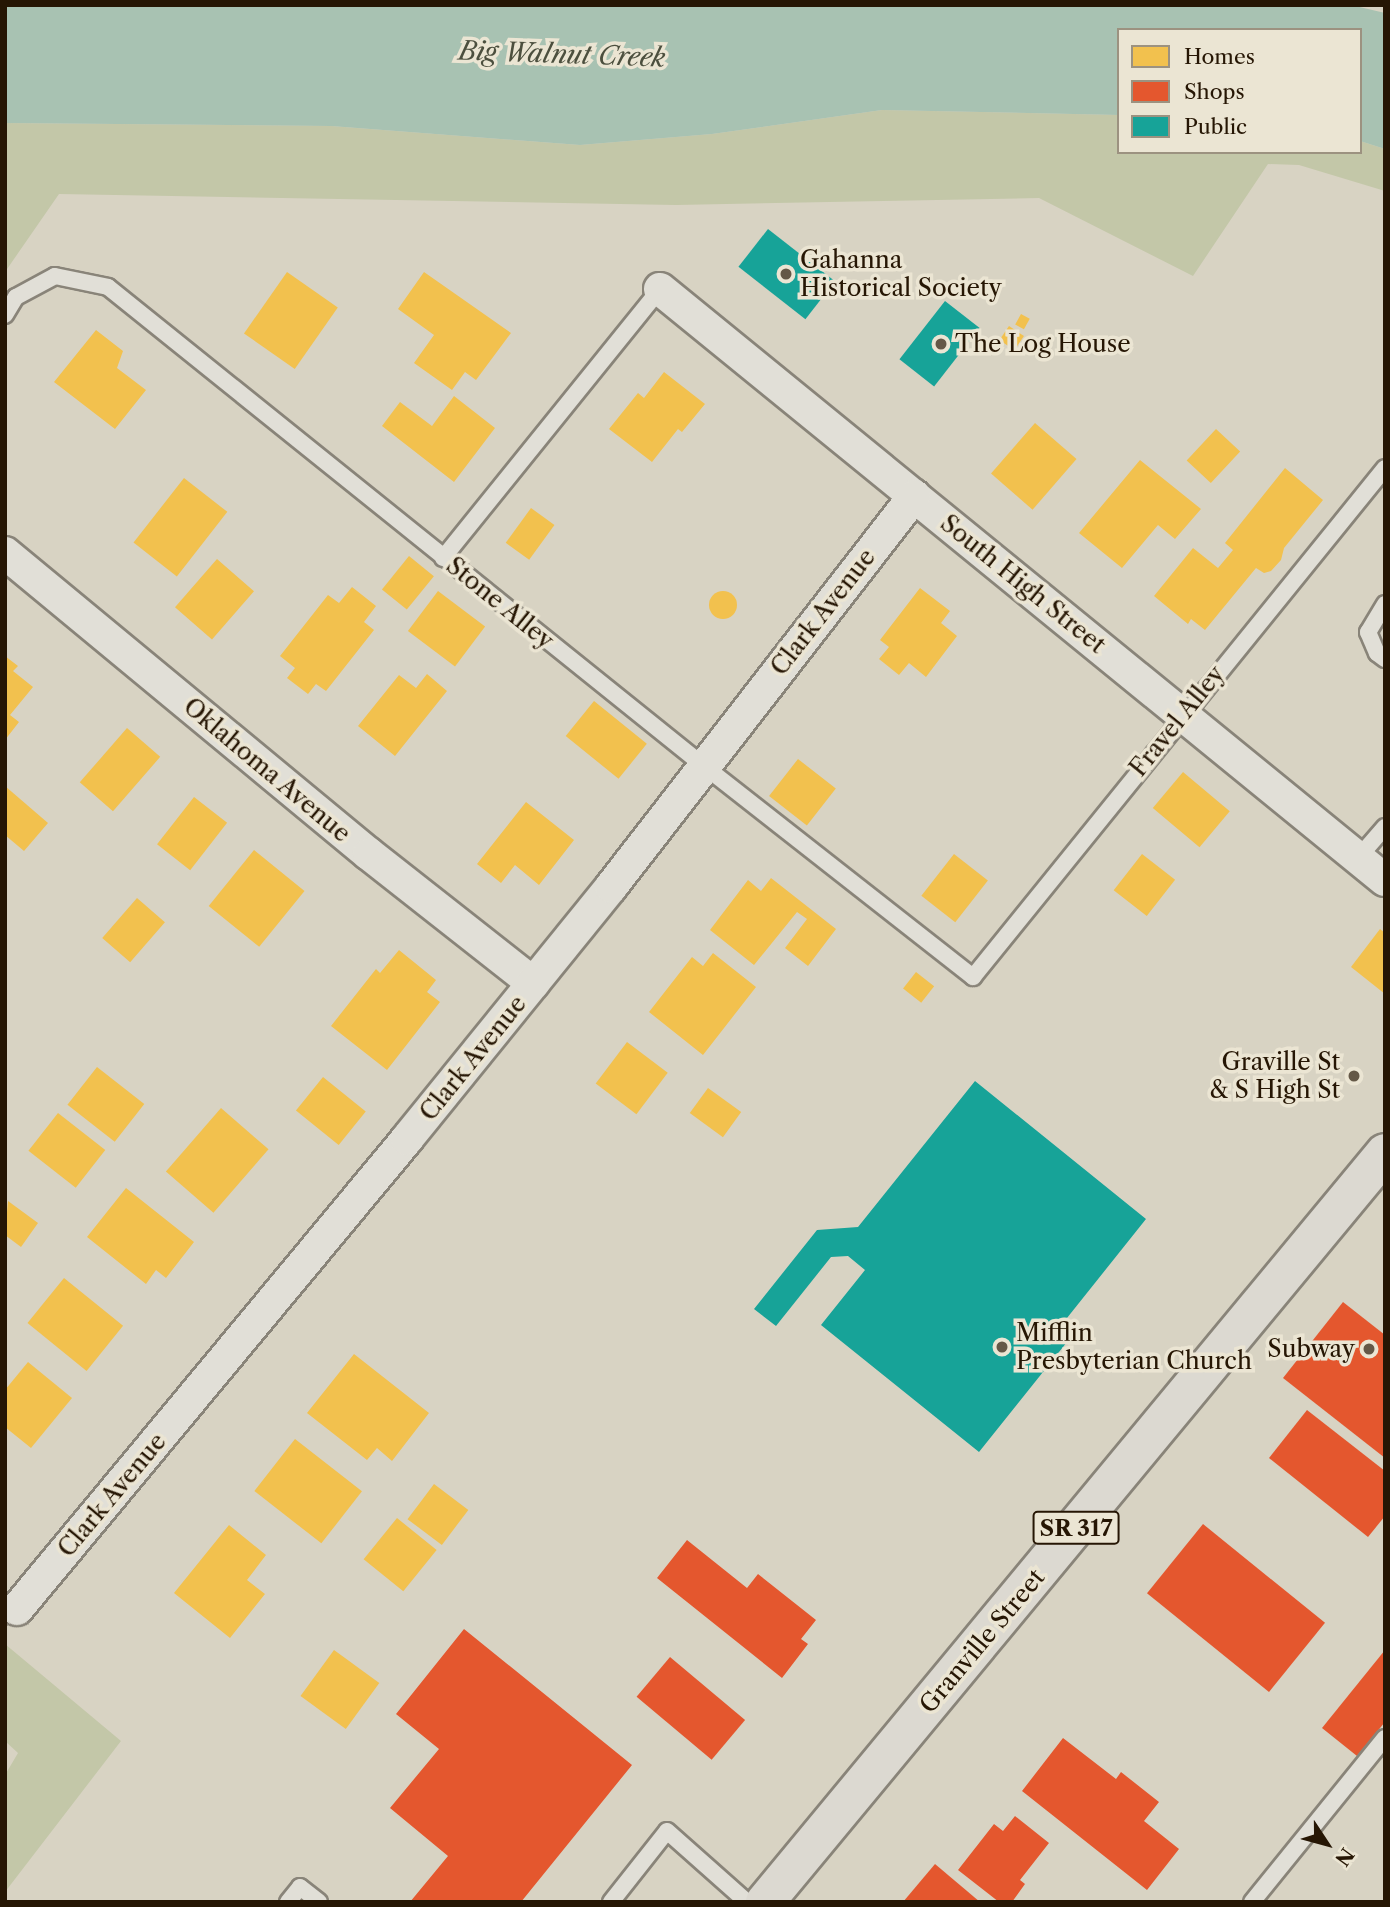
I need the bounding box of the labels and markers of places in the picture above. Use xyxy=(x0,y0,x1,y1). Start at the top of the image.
place label: Gahanna Historical Society xyxy=(800,246,1002,302)
marker: Gahanna Historical Society xyxy=(778,266,794,282)
place label: The Log House xyxy=(955,330,1131,358)
marker: The Log House xyxy=(933,336,949,352)
place label: Graville St & S High St xyxy=(1209,1048,1340,1104)
marker: Graville St & S High St xyxy=(1346,1068,1362,1084)
place label: Mifflin Presbyterian Church xyxy=(1016,1319,1252,1375)
place label: Subway xyxy=(1267,1335,1355,1363)
marker: Mifflin Presbyterian Church xyxy=(994,1339,1010,1355)
marker: Subway xyxy=(1361,1341,1377,1357)

